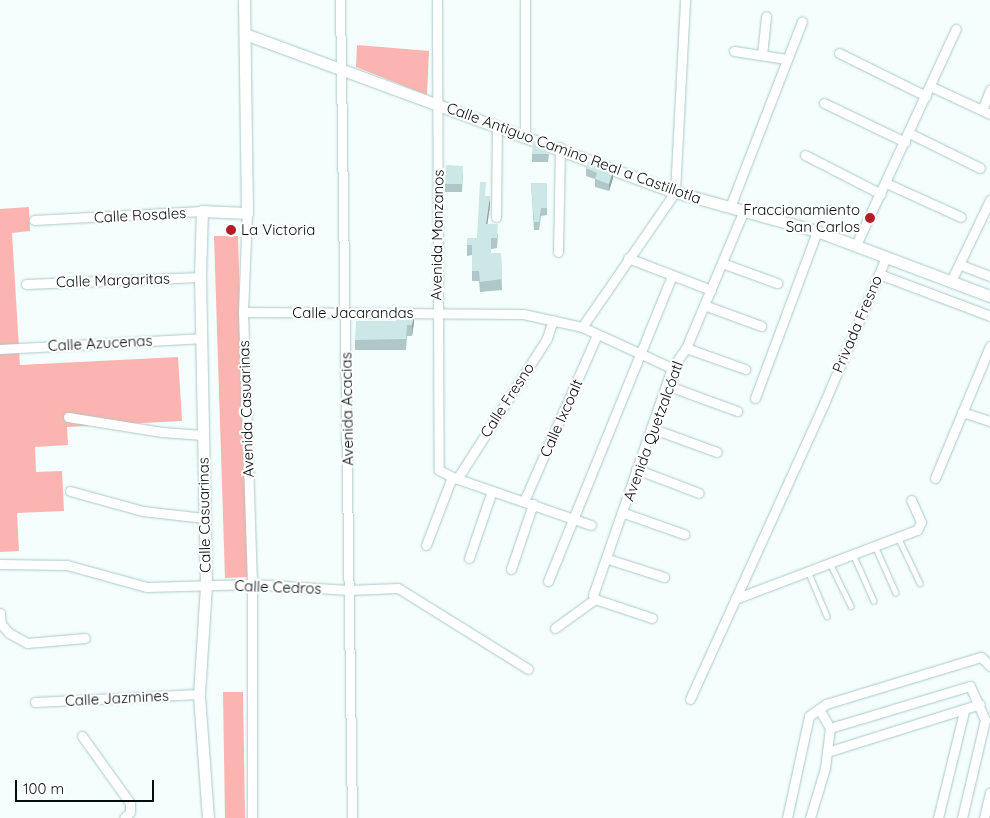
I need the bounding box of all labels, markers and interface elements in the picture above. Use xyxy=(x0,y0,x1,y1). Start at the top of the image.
street label: Calle Antiguo Camino Real a Castillotla xyxy=(444,98,704,208)
street label: Avenida Manzanos xyxy=(427,169,447,301)
place label: Fraccionamiento San Carlos xyxy=(743,200,860,235)
street label: Calle Rosales xyxy=(93,204,187,226)
marker: Fraccionamiento San Carlos xyxy=(864,212,876,224)
place label: La Victoria xyxy=(241,221,315,239)
marker: La Victoria xyxy=(225,224,237,236)
street label: Calle Margaritas xyxy=(56,269,170,291)
street label: Privada Fresno xyxy=(828,273,886,375)
street label: Calle Jacarandas xyxy=(292,304,414,322)
street label: Calle Azucenas xyxy=(47,331,153,355)
street label: Avenida Casuarinas xyxy=(235,340,257,478)
street label: Avenida Acacias xyxy=(337,352,357,466)
street label: Calle Fresno xyxy=(476,359,538,441)
street label: Avenida Quetzalcóatl xyxy=(619,359,687,503)
street label: Calle Ixcoalt xyxy=(536,376,586,460)
street label: Calle Casuarinas xyxy=(194,457,214,573)
street label: Calle Cedros xyxy=(234,576,322,598)
street label: Calle Jazmines xyxy=(65,686,169,710)
scale bar xyxy=(18,770,156,802)
text: 100 m xyxy=(23,779,64,798)

